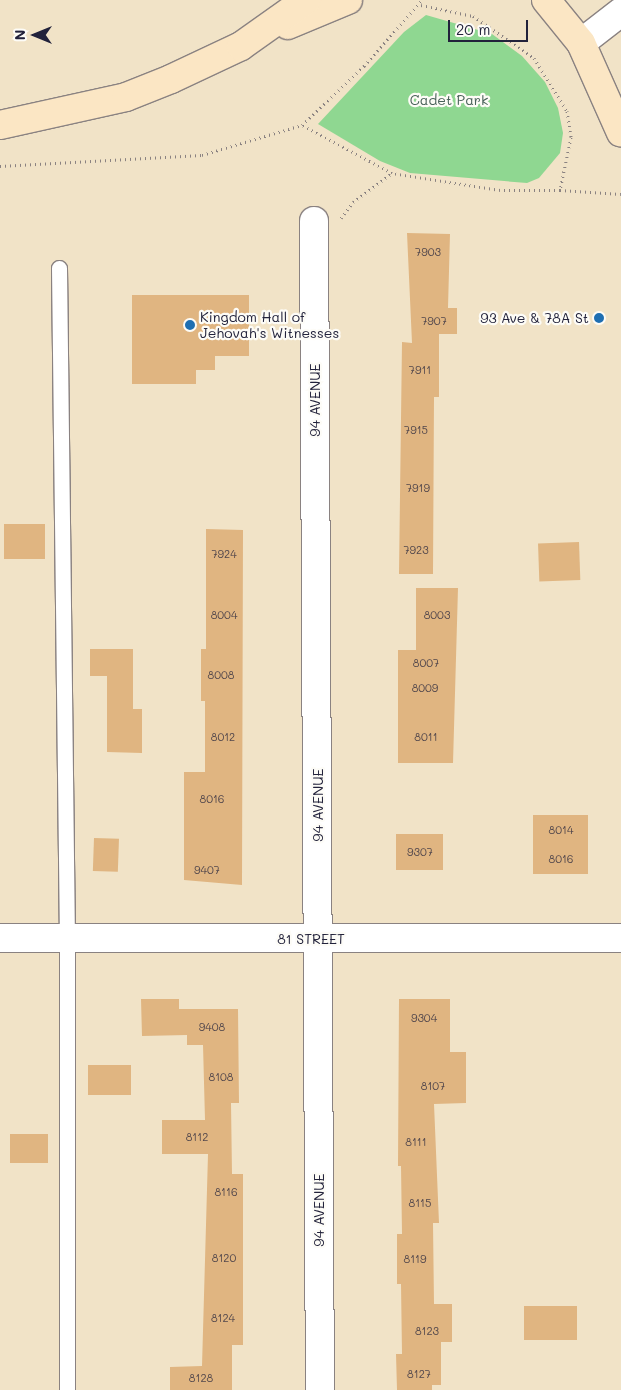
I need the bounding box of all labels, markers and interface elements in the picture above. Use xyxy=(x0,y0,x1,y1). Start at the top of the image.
north arrow xyxy=(10,10,60,60)
scale bar xyxy=(451,10,531,42)
text: 20 m xyxy=(456,19,490,39)
text: N xyxy=(10,30,29,40)
park label: Cadet Park xyxy=(410,92,488,108)
house number: 7903 xyxy=(415,245,441,259)
place label: Kingdom Hall of Jehovah's Witnesses xyxy=(200,309,339,342)
place label: 93 Ave & 78A St xyxy=(480,310,589,326)
marker: 93 Ave & 78A St xyxy=(593,312,605,324)
house number: 7907 xyxy=(421,314,447,328)
marker: Kingdom Hall of Jehovah's Witnesses xyxy=(184,319,196,331)
street label: 94 AVENUE xyxy=(307,363,323,437)
house number: 7911 xyxy=(409,363,431,377)
house number: 7915 xyxy=(404,423,428,437)
house number: 7919 xyxy=(406,481,430,495)
house number: 7923 xyxy=(403,543,429,557)
house number: 7924 xyxy=(211,547,237,561)
house number: 8004 xyxy=(211,608,237,622)
house number: 8003 xyxy=(424,608,450,622)
house number: 8007 xyxy=(413,656,439,670)
house number: 8008 xyxy=(208,668,234,682)
house number: 8009 xyxy=(412,681,438,695)
house number: 8012 xyxy=(211,730,235,744)
house number: 8011 xyxy=(414,730,438,744)
street label: 94 AVENUE xyxy=(310,768,326,842)
house number: 8016 xyxy=(199,792,225,806)
house number: 8014 xyxy=(549,823,573,837)
house number: 9307 xyxy=(407,845,433,859)
house number: 8016 xyxy=(548,852,574,866)
house number: 9407 xyxy=(194,863,220,877)
street label: 81 STREET xyxy=(277,931,345,947)
house number: 9304 xyxy=(411,1011,437,1025)
house number: 9408 xyxy=(199,1020,225,1034)
house number: 8108 xyxy=(208,1070,234,1084)
house number: 8107 xyxy=(421,1079,445,1093)
house number: 8112 xyxy=(186,1130,208,1144)
house number: 8111 xyxy=(405,1135,427,1149)
street label: 94 AVENUE xyxy=(311,1173,327,1247)
house number: 8116 xyxy=(214,1185,238,1199)
house number: 8115 xyxy=(409,1196,431,1210)
house number: 8120 xyxy=(212,1251,236,1265)
house number: 8119 xyxy=(404,1252,426,1266)
house number: 8124 xyxy=(211,1311,235,1325)
house number: 8123 xyxy=(415,1324,439,1338)
house number: 8127 xyxy=(407,1367,431,1381)
house number: 8128 xyxy=(189,1371,213,1385)

